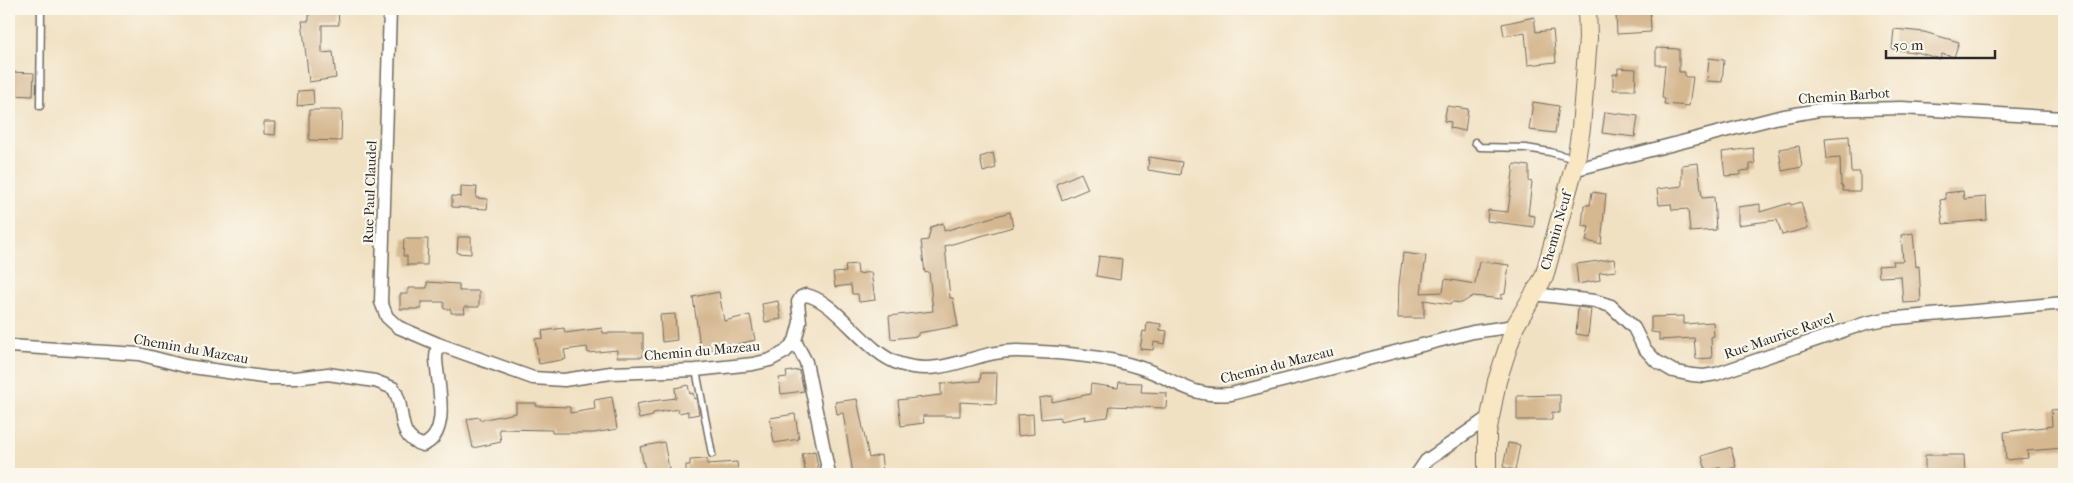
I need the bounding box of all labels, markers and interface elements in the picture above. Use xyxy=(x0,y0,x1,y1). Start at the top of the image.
scale bar xyxy=(1886,28,1994,60)
text: 50 m xyxy=(1893,36,1924,54)
street label: Chemin Barbot xyxy=(1798,84,1890,108)
street label: Rue Paul Claudel xyxy=(360,140,380,244)
street label: Chemin Neuf xyxy=(1537,187,1576,272)
street label: Rue Maurice Ravel xyxy=(1722,309,1836,363)
street label: Chemin du Mazeau xyxy=(132,331,250,367)
street label: Chemin du Mazeau xyxy=(643,337,761,365)
street label: Chemin du Mazeau xyxy=(1219,343,1336,387)

